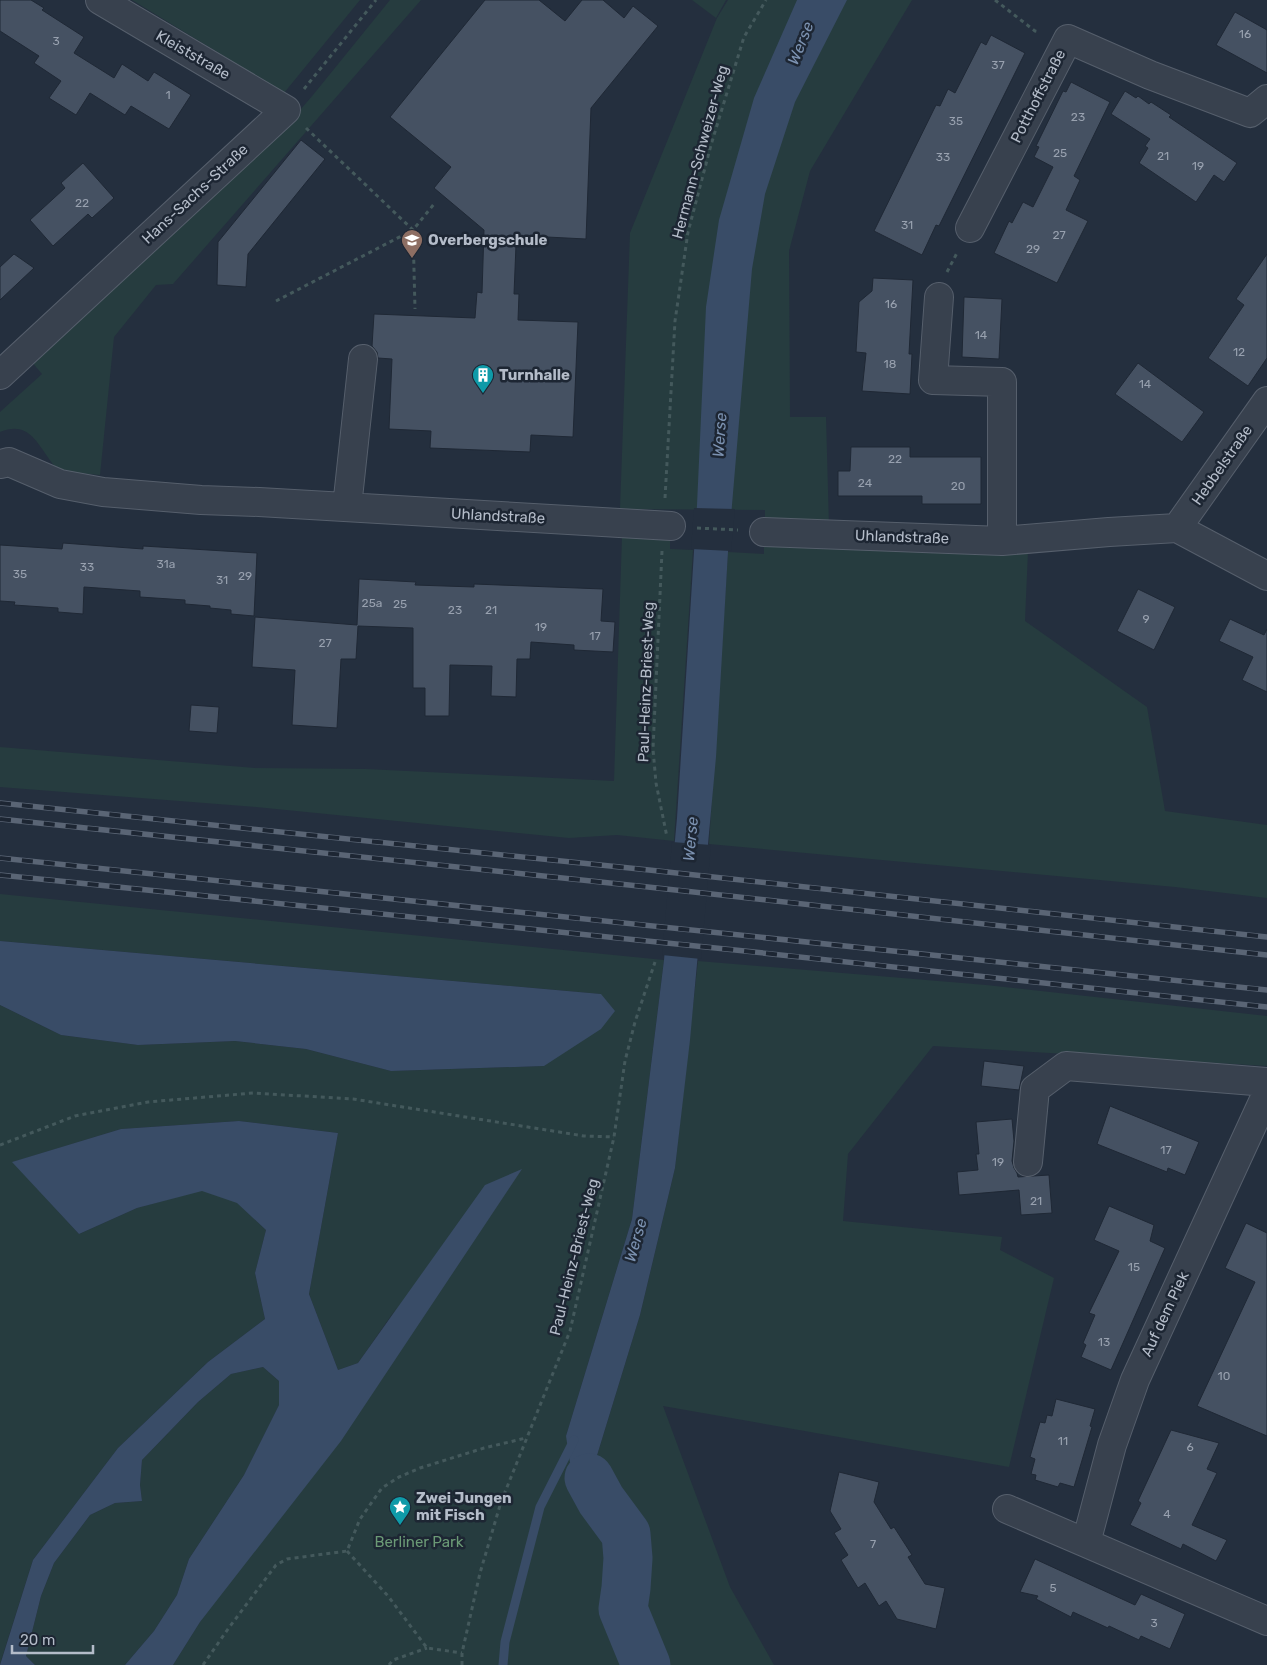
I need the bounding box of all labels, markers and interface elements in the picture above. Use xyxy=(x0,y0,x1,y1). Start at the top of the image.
water label: Werse xyxy=(783,19,818,67)
street label: Kleiststraße xyxy=(153,27,233,83)
house number: 16 xyxy=(1239,27,1251,41)
house number: 3 xyxy=(52,34,60,48)
street label: Potthoffstraße xyxy=(1007,46,1069,146)
house number: 37 xyxy=(991,58,1005,72)
street label: Hermann-Schweizer-Weg xyxy=(668,63,732,241)
house number: 1 xyxy=(165,88,171,102)
house number: 23 xyxy=(1071,110,1085,124)
house number: 35 xyxy=(949,114,963,128)
street label: Hans-Sachs-Straße xyxy=(138,140,252,248)
house number: 25 xyxy=(1053,146,1067,160)
house number: 21 xyxy=(1157,149,1169,163)
house number: 33 xyxy=(936,150,950,164)
house number: 19 xyxy=(1192,159,1204,173)
house number: 22 xyxy=(75,196,89,210)
house number: 31 xyxy=(901,218,913,232)
school or university icon: Overbergschule xyxy=(400,228,424,259)
house number: 27 xyxy=(1052,228,1066,242)
place label: Overbergschule xyxy=(428,231,547,249)
house number: 29 xyxy=(1026,242,1040,256)
house number: 16 xyxy=(885,297,897,311)
house number: 14 xyxy=(975,328,988,342)
house number: 12 xyxy=(1233,345,1245,359)
house number: 18 xyxy=(884,357,896,371)
building icon: Turnhalle xyxy=(471,363,495,394)
place label: Turnhalle xyxy=(499,366,570,384)
house number: 14 xyxy=(1139,377,1152,391)
water label: Werse xyxy=(708,412,731,458)
street label: Hebbelstraße xyxy=(1188,421,1256,509)
house number: 22 xyxy=(888,452,902,466)
house number: 24 xyxy=(858,476,873,490)
house number: 20 xyxy=(951,479,965,493)
street label: Uhlandstraße xyxy=(450,505,546,527)
street label: Uhlandstraße xyxy=(855,526,949,548)
house number: 31a xyxy=(157,557,175,571)
house number: 33 xyxy=(80,560,94,574)
house number: 35 xyxy=(13,567,27,581)
house number: 29 xyxy=(238,569,252,583)
house number: 31 xyxy=(216,573,228,587)
house number: 25a xyxy=(362,596,382,610)
house number: 25 xyxy=(393,597,407,611)
street label: Paul-Heinz-Briest-Weg xyxy=(634,601,658,763)
house number: 23 xyxy=(448,603,462,617)
house number: 21 xyxy=(485,603,497,617)
house number: 9 xyxy=(1142,612,1150,626)
house number: 19 xyxy=(535,620,547,634)
house number: 17 xyxy=(589,629,601,643)
house number: 27 xyxy=(318,636,332,650)
water label: Werse xyxy=(679,816,702,862)
house number: 17 xyxy=(1160,1143,1172,1157)
house number: 19 xyxy=(992,1155,1004,1169)
street label: Paul-Heinz-Briest-Weg xyxy=(546,1177,602,1337)
house number: 21 xyxy=(1030,1194,1042,1208)
water label: Werse xyxy=(620,1216,651,1264)
house number: 15 xyxy=(1128,1260,1140,1274)
street label: Auf dem Piek xyxy=(1137,1268,1193,1359)
house number: 13 xyxy=(1098,1335,1110,1349)
house number: 10 xyxy=(1218,1369,1230,1383)
house number: 11 xyxy=(1058,1434,1068,1448)
house number: 6 xyxy=(1186,1440,1194,1454)
place label: Zwei Jungen mit Fisch xyxy=(416,1489,512,1524)
place icon: Zwei Jungen mit Fisch xyxy=(388,1495,412,1526)
house number: 4 xyxy=(1163,1507,1171,1521)
park label: Berliner Park xyxy=(374,1533,464,1551)
house number: 7 xyxy=(870,1537,876,1551)
house number: 5 xyxy=(1049,1581,1057,1595)
house number: 3 xyxy=(1150,1616,1158,1630)
scale bar xyxy=(12,1622,94,1654)
text: 20 m xyxy=(20,1631,55,1649)

